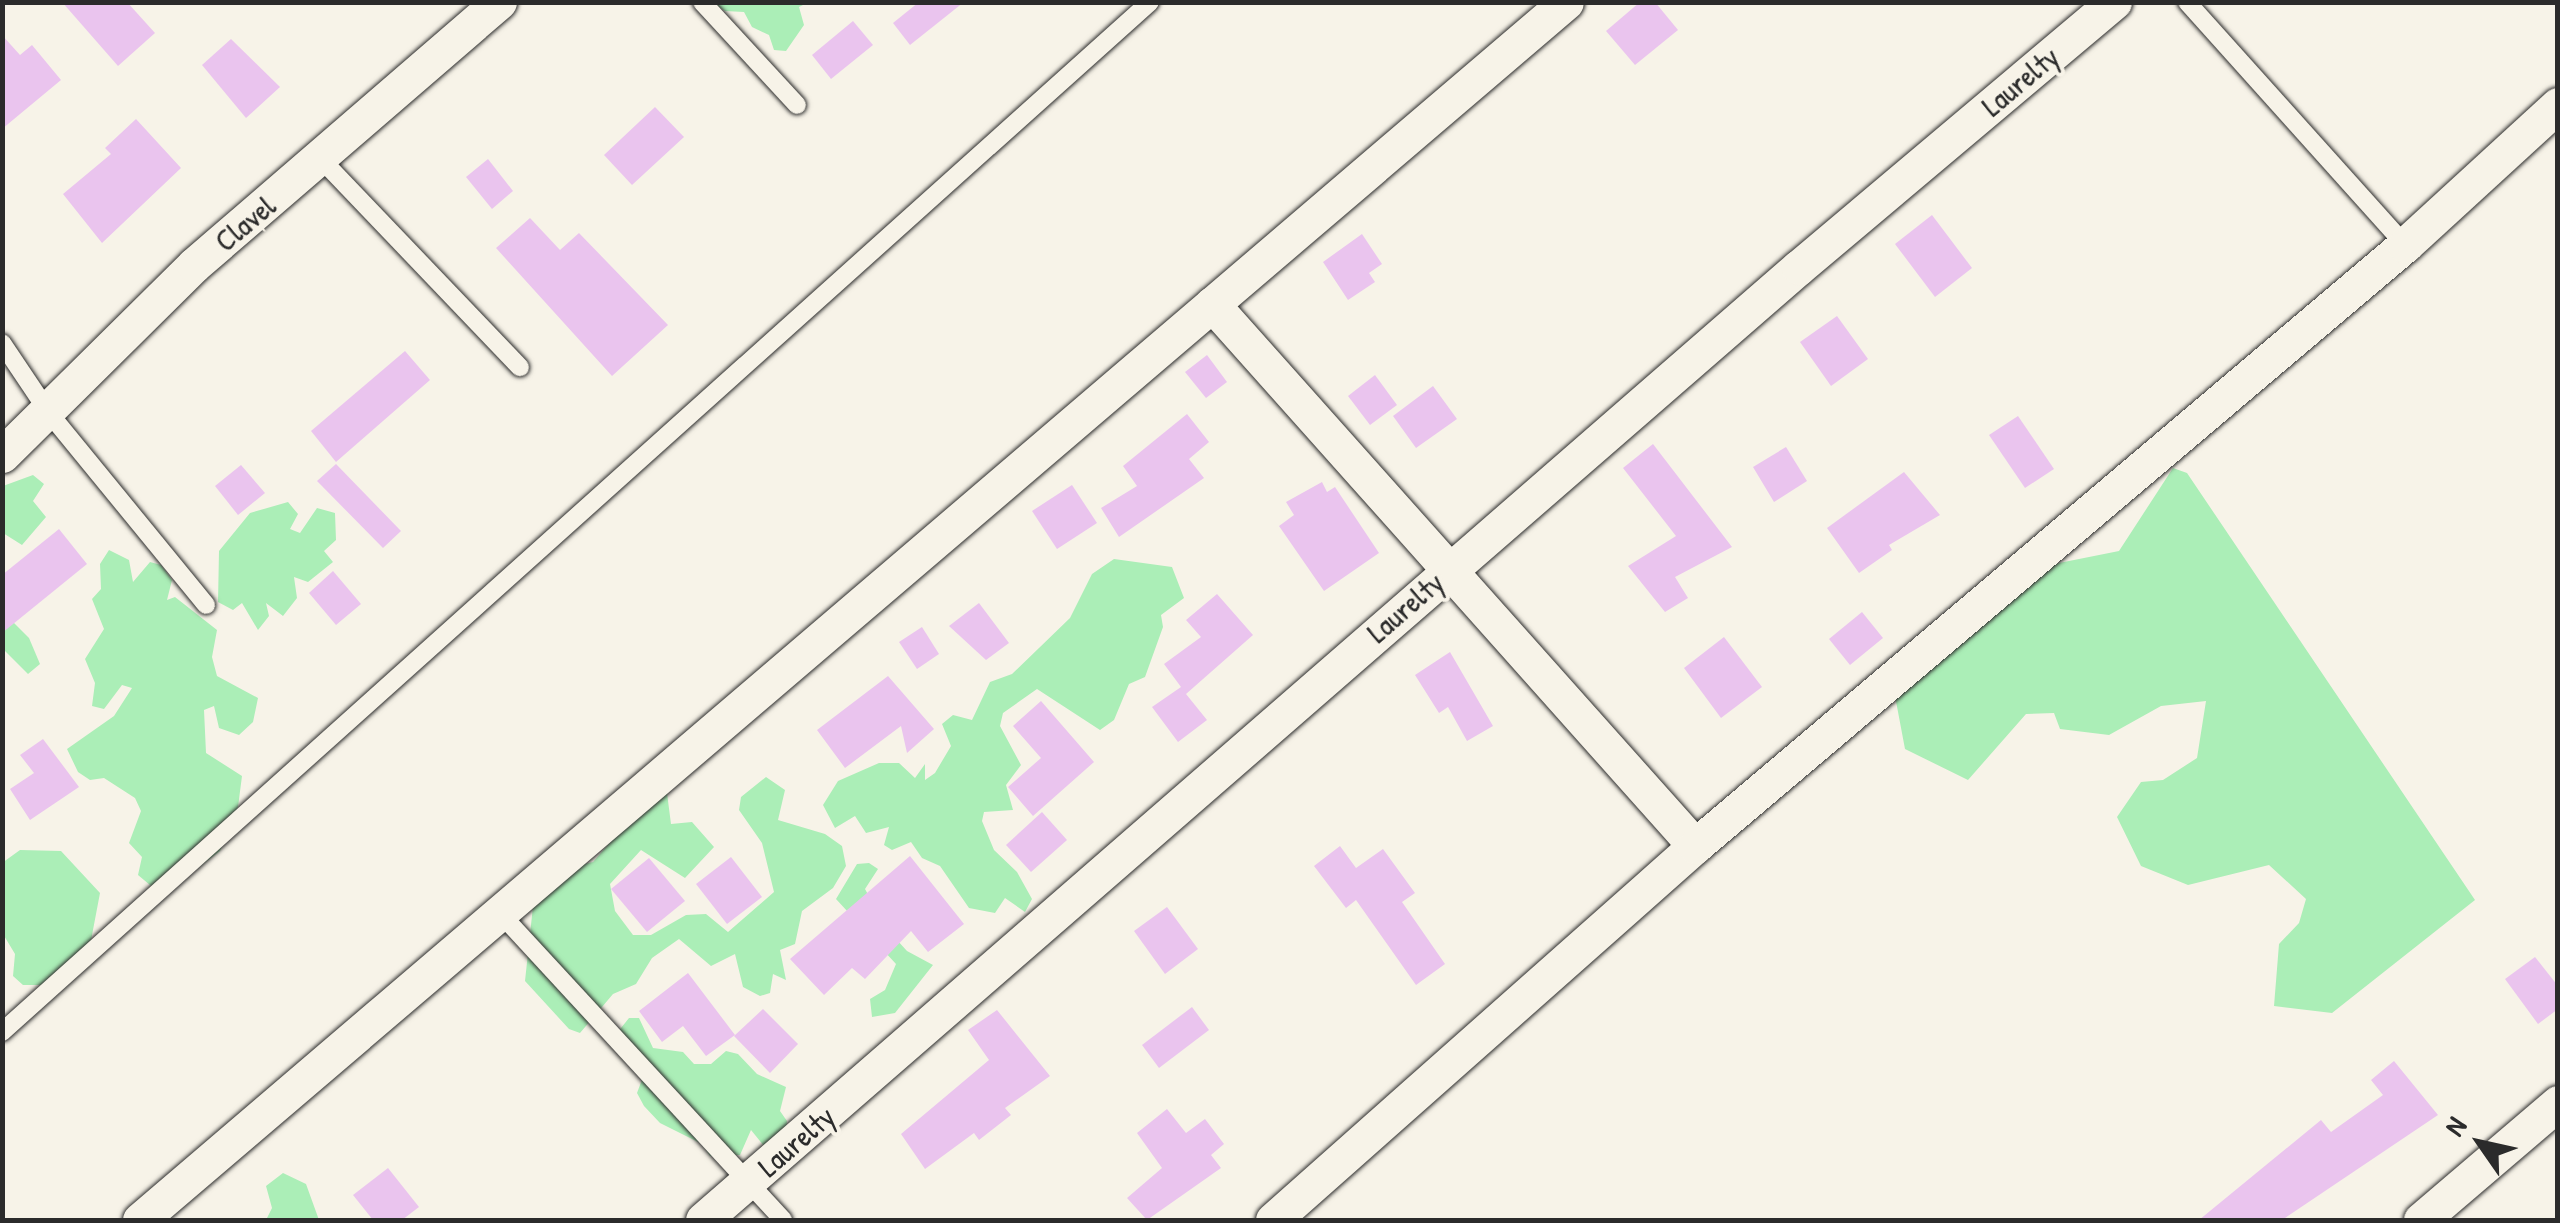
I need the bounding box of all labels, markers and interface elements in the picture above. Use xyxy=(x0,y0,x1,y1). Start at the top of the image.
street label: Laurelty xyxy=(1974,38,2066,124)
street label: Clavel xyxy=(207,187,283,259)
street label: Laurelty xyxy=(1359,564,1451,650)
north arrow xyxy=(2430,1093,2530,1193)
street label: Laurelty xyxy=(750,1098,842,1184)
text: N xyxy=(2435,1109,2475,1143)

